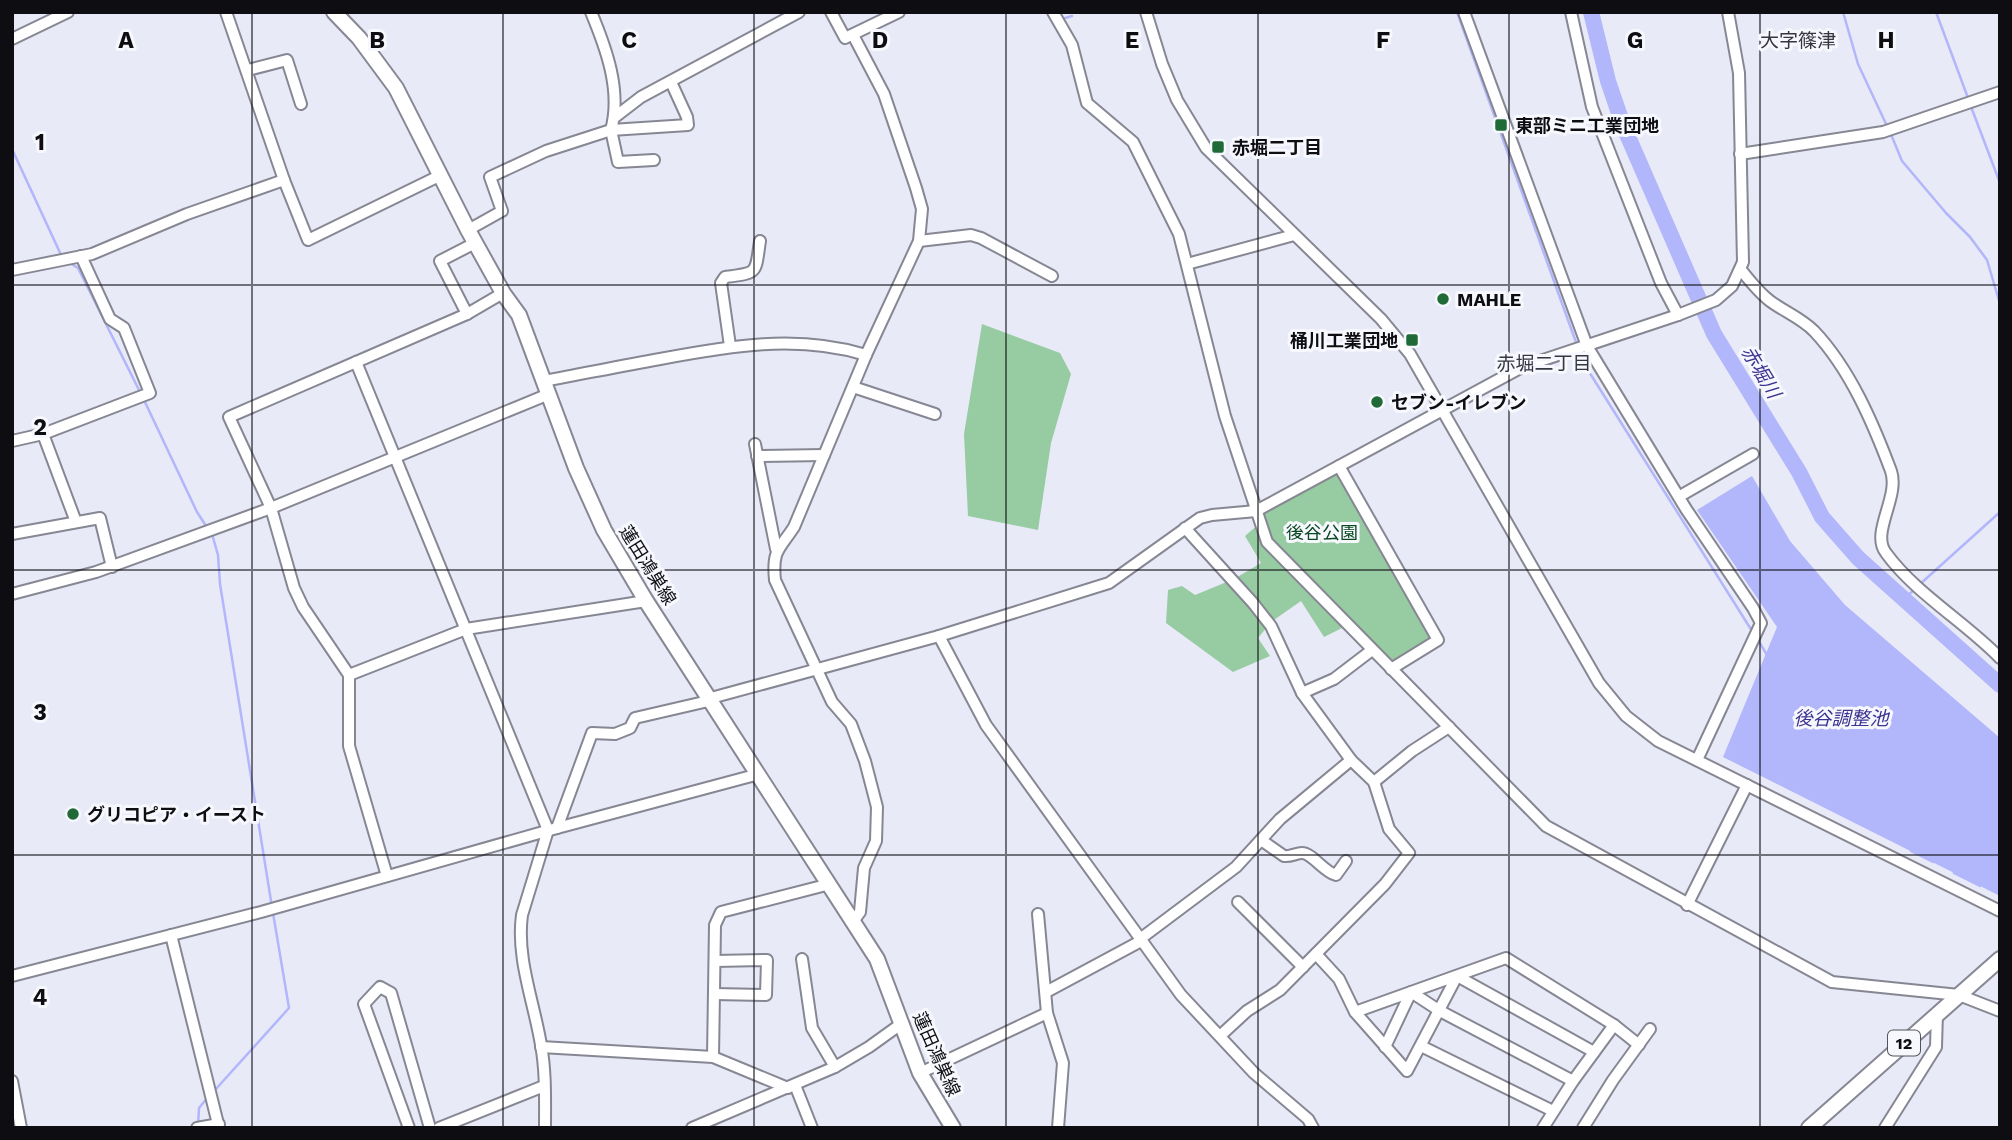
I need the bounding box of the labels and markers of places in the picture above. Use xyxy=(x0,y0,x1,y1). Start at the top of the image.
place label: 東部ミニ工業団地 xyxy=(1515,115,1659,136)
marker: 東部ミニ工業団地 xyxy=(1493,117,1509,133)
place label: 赤堀二丁目 xyxy=(1232,137,1322,158)
marker: 赤堀二丁目 xyxy=(1210,139,1226,155)
place label: MAHLE xyxy=(1457,289,1521,310)
marker: MAHLE xyxy=(1435,291,1451,307)
place label: 桶川工業団地 xyxy=(1290,330,1398,351)
marker: 桶川工業団地 xyxy=(1404,332,1420,348)
place label: セブン-イレブン xyxy=(1391,392,1527,413)
marker: セブン-イレブン xyxy=(1369,394,1385,410)
place label: グリコピア・イースト xyxy=(87,804,266,825)
marker: グリコピア・イースト xyxy=(65,806,81,822)

